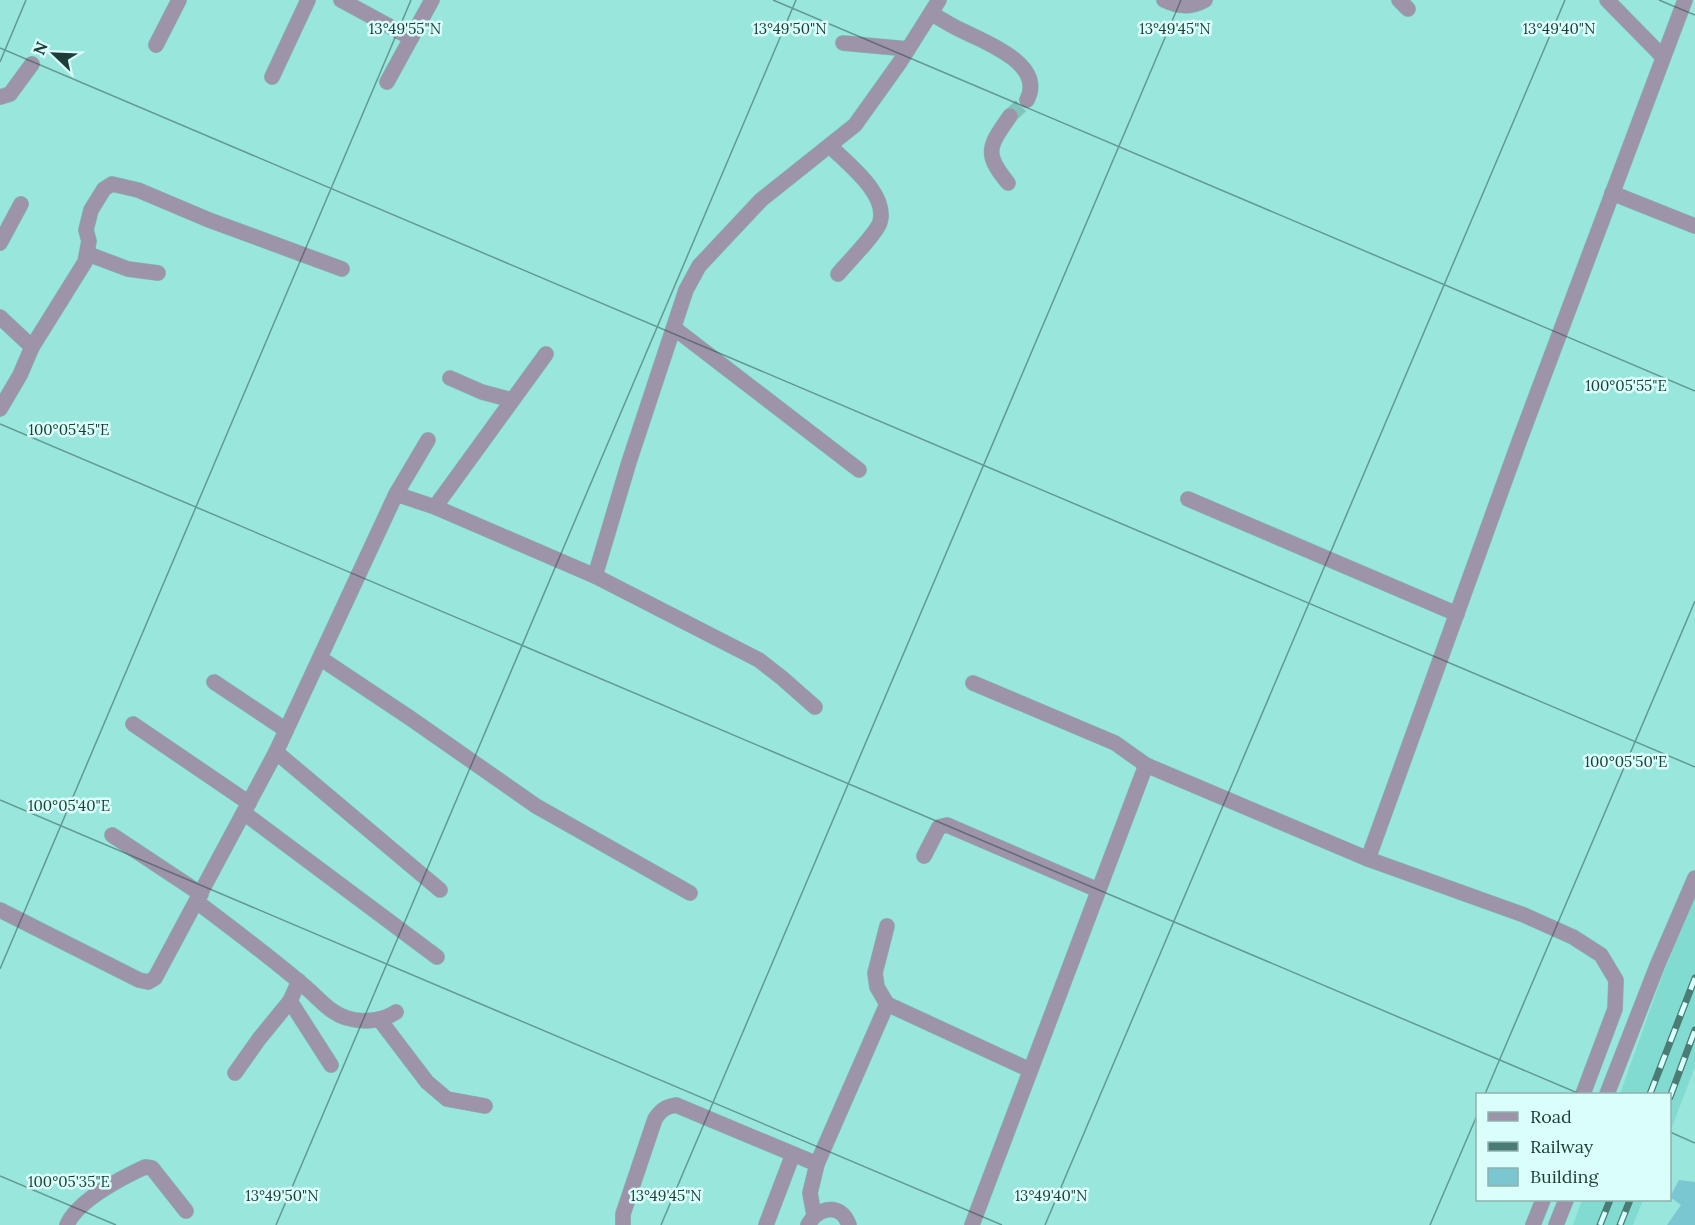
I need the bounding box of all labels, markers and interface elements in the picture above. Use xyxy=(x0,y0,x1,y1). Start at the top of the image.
text: 13°49'55"N xyxy=(369,19,441,38)
text: 13°49'50"N xyxy=(753,19,827,38)
text: 13°49'45"N xyxy=(1139,19,1211,38)
text: 13°49'40"N xyxy=(1523,19,1595,38)
north arrow xyxy=(24,24,84,84)
text: N xyxy=(29,39,52,58)
text: 100°05'55"E xyxy=(1585,376,1667,395)
text: 100°05'45"E xyxy=(29,420,109,439)
text: 100°05'50"E xyxy=(1585,752,1667,771)
text: 100°05'40"E xyxy=(28,796,110,815)
legend xyxy=(1476,1093,1671,1201)
text: Road xyxy=(1530,1105,1572,1128)
text: Railway xyxy=(1530,1135,1594,1158)
text: Building xyxy=(1530,1165,1600,1188)
text: 100°05'35"E xyxy=(28,1172,110,1191)
text: 13°49'50"N xyxy=(245,1186,319,1205)
text: 13°49'45"N xyxy=(630,1186,702,1205)
text: 13°49'40"N xyxy=(1015,1186,1087,1205)

